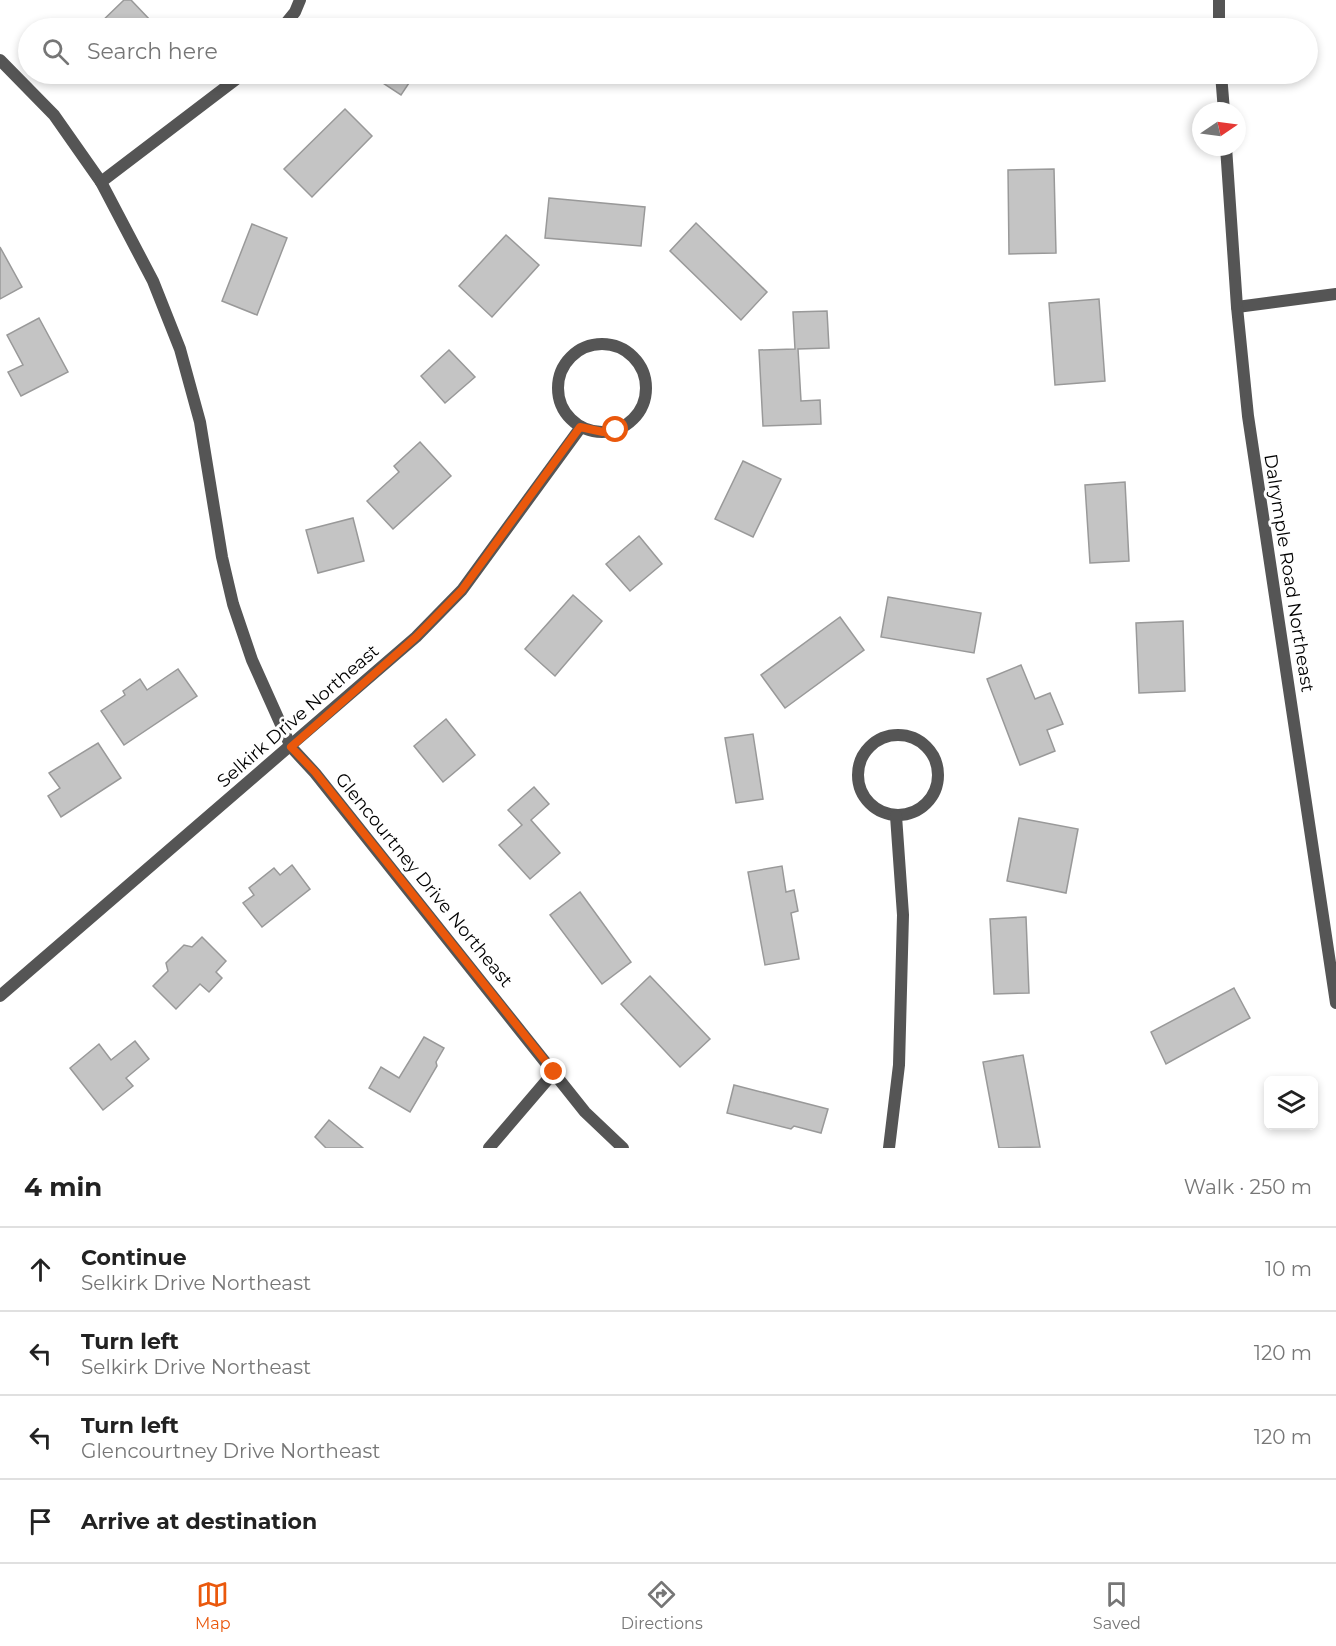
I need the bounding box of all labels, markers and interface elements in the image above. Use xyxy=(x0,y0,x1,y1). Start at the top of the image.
search box xyxy=(18,18,1318,84)
icon: search xyxy=(39,35,72,68)
text: Search here xyxy=(87,38,218,65)
north arrow xyxy=(1192,102,1246,156)
route start xyxy=(602,416,628,442)
street label: Dalrymple Road Northeast xyxy=(1259,452,1319,694)
street label: Selkirk Drive Northeast xyxy=(213,640,383,792)
street label: Glencourtney Drive Northeast xyxy=(331,768,517,992)
route end xyxy=(540,1058,566,1084)
map controls xyxy=(1264,1076,1318,1130)
button: layers xyxy=(1264,1076,1318,1130)
text: 4 min xyxy=(24,1171,102,1203)
text: Walk · 250 m xyxy=(1184,1175,1312,1199)
text: Continue xyxy=(81,1244,187,1271)
icon: ahead xyxy=(24,1253,57,1286)
text: 10 m xyxy=(1265,1257,1312,1281)
text: Selkirk Drive Northeast xyxy=(81,1271,311,1295)
text: Turn left xyxy=(81,1328,179,1355)
icon: left xyxy=(24,1337,57,1370)
text: 120 m xyxy=(1254,1341,1312,1365)
text: Selkirk Drive Northeast xyxy=(81,1355,311,1379)
text: Turn left xyxy=(81,1412,179,1439)
icon: left xyxy=(24,1421,57,1454)
text: 120 m xyxy=(1254,1425,1312,1449)
text: Glencourtney Drive Northeast xyxy=(81,1439,380,1463)
icon: arrive xyxy=(24,1505,57,1538)
text: Arrive at destination xyxy=(81,1508,317,1535)
tab: Map xyxy=(195,1578,231,1633)
tab: Directions xyxy=(621,1578,703,1633)
tab: Saved xyxy=(1093,1578,1141,1633)

